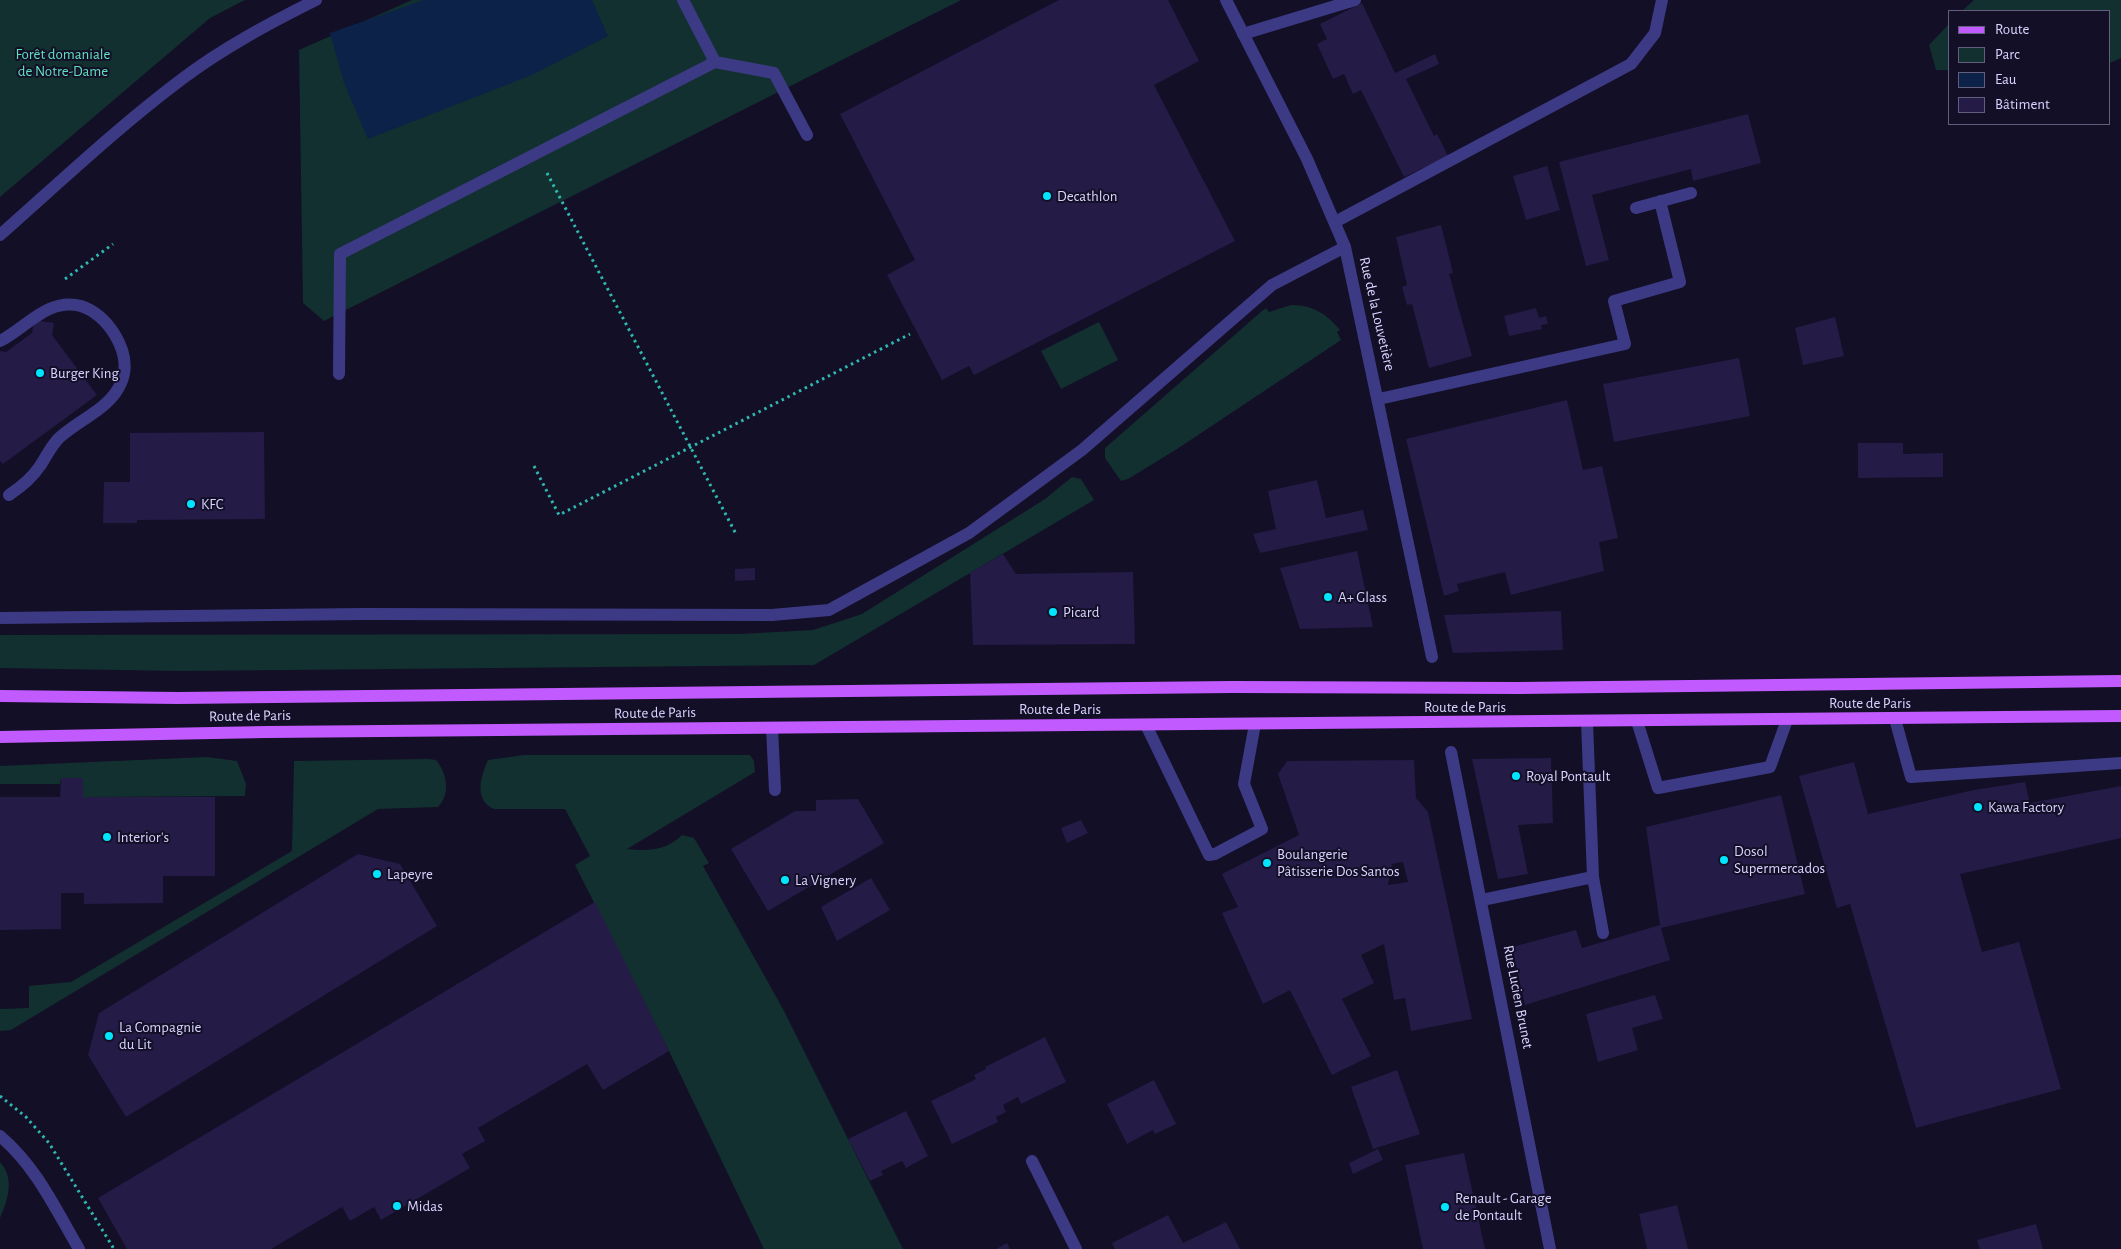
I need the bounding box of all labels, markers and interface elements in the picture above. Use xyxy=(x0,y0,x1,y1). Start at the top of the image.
legend xyxy=(1948,10,2111,125)
text: Route xyxy=(1995,22,2029,37)
park label: Forêt domaniale de Notre-Dame xyxy=(16,45,110,80)
text: Parc xyxy=(1995,47,2020,62)
text: Eau xyxy=(1995,72,2017,87)
text: Bâtiment xyxy=(1995,97,2050,112)
place label: Decathlon xyxy=(1057,187,1117,205)
marker: Decathlon xyxy=(1041,190,1053,202)
street label: Rue de la Louvetière xyxy=(1355,255,1399,373)
place label: Burger King xyxy=(50,364,119,382)
marker: Burger King xyxy=(34,367,46,379)
place label: KFC xyxy=(201,495,223,513)
marker: KFC xyxy=(185,498,197,510)
place label: A+ Glass xyxy=(1338,588,1387,606)
marker: A+ Glass xyxy=(1322,591,1334,603)
place label: Picard xyxy=(1063,603,1099,621)
marker: Picard xyxy=(1047,606,1059,618)
street label: Route de Paris xyxy=(1829,694,1911,712)
street label: Route de Paris xyxy=(1424,698,1506,716)
street label: Route de Paris xyxy=(1019,700,1101,718)
street label: Route de Paris xyxy=(614,703,696,723)
street label: Route de Paris xyxy=(209,706,291,726)
place label: Royal Pontault xyxy=(1526,767,1610,785)
marker: Royal Pontault xyxy=(1510,770,1522,782)
place label: Kawa Factory xyxy=(1988,798,2064,816)
marker: Kawa Factory xyxy=(1972,801,1984,813)
place label: Interior's xyxy=(117,828,169,846)
marker: Interior's xyxy=(101,831,113,843)
place label: Dosol Supermercados xyxy=(1734,842,1825,877)
place label: Boulangerie Pâtisserie Dos Santos xyxy=(1277,845,1400,880)
marker: Dosol Supermercados xyxy=(1718,854,1730,866)
marker: Boulangerie Pâtisserie Dos Santos xyxy=(1261,857,1273,869)
place label: Lapeyre xyxy=(387,865,433,883)
marker: Lapeyre xyxy=(371,868,383,880)
place label: La Vignery xyxy=(795,871,856,889)
marker: La Vignery xyxy=(779,874,791,886)
street label: Rue Lucien Brunet xyxy=(1499,944,1537,1050)
place label: La Compagnie du Lit xyxy=(119,1018,202,1053)
marker: La Compagnie du Lit xyxy=(103,1030,115,1042)
place label: Renault - Garage de Pontault xyxy=(1455,1189,1552,1224)
place label: Midas xyxy=(407,1197,443,1215)
marker: Midas xyxy=(391,1200,403,1212)
marker: Renault - Garage de Pontault xyxy=(1439,1201,1451,1213)

